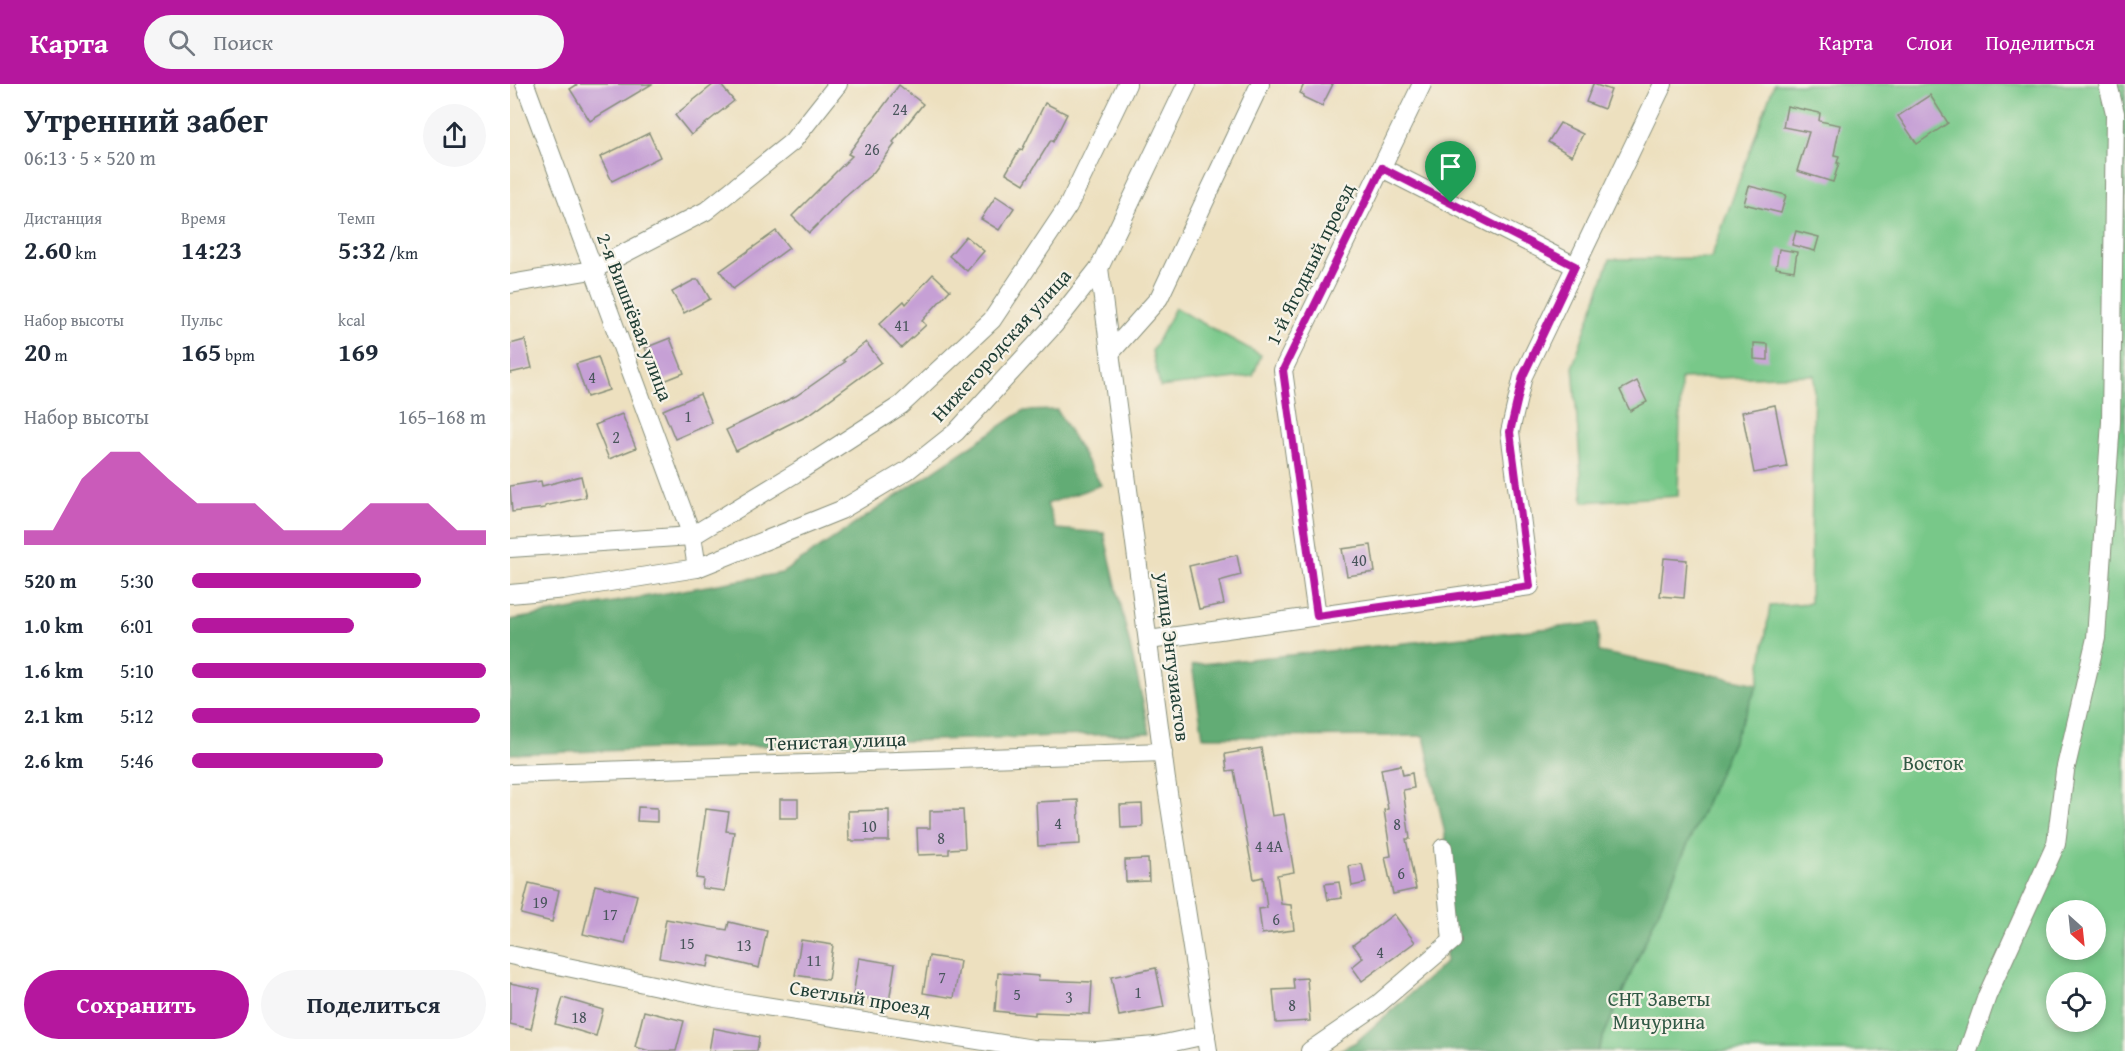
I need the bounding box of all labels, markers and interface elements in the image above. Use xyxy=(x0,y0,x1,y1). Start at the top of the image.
search box xyxy=(144,15,564,69)
text: Карта xyxy=(30,22,108,63)
icon: search xyxy=(165,26,198,59)
text: Поиск xyxy=(213,26,273,58)
text: Карта xyxy=(1819,27,1873,58)
text: Слои xyxy=(1906,27,1952,58)
text: Поделиться xyxy=(1985,27,2095,58)
text: Утренний забег xyxy=(24,96,268,144)
house number: 24 xyxy=(892,97,908,121)
button: share xyxy=(423,104,486,167)
house number: 26 xyxy=(864,137,880,161)
pin xyxy=(1425,141,1476,203)
text: 06:13 · 5 × 520 m xyxy=(24,143,156,172)
icon: arrive xyxy=(1434,150,1467,183)
street label: 1-й Ягодный проезд xyxy=(1258,178,1361,350)
text: Дистанция xyxy=(24,206,102,230)
text: Время xyxy=(181,206,226,230)
text: Темп xyxy=(338,206,375,230)
street label: 2-я Вишнёвая улица xyxy=(590,228,681,406)
text: 2.60 xyxy=(24,230,72,269)
text: 14:23 xyxy=(181,230,242,269)
text: 5:32 xyxy=(338,230,386,269)
text: km xyxy=(72,241,96,265)
text: /km xyxy=(386,241,418,265)
street label: Нижегородская улица xyxy=(924,261,1078,428)
text: Набор высоты xyxy=(24,308,124,332)
text: Пульс xyxy=(181,308,223,332)
text: kcal xyxy=(338,308,365,332)
house number: 41 xyxy=(894,313,910,337)
text: 20 xyxy=(24,332,51,371)
text: 165 xyxy=(181,332,221,371)
text: 169 xyxy=(338,332,378,371)
text: m xyxy=(51,343,68,367)
text: bpm xyxy=(221,343,255,367)
house number: 4 xyxy=(588,365,596,389)
text: Набор высоты xyxy=(24,402,149,431)
text: 165–168 m xyxy=(398,402,486,431)
house number: 1 xyxy=(684,404,692,428)
house number: 2 xyxy=(612,425,620,449)
house number: 40 xyxy=(1351,548,1367,572)
text: 520 m xyxy=(24,566,77,595)
text: 5:30 xyxy=(120,566,154,595)
street label: улица Энтузиастов xyxy=(1149,570,1198,743)
text: 1.0 km xyxy=(24,611,83,640)
text: 6:01 xyxy=(120,611,154,640)
text: 1.6 km xyxy=(24,656,83,685)
text: 5:10 xyxy=(120,656,154,685)
text: 2.1 km xyxy=(24,701,83,730)
text: 5:12 xyxy=(120,701,154,730)
street label: Тенистая улица xyxy=(765,724,907,757)
text: 2.6 km xyxy=(24,746,83,775)
text: 5:46 xyxy=(120,746,154,775)
park label: Восток xyxy=(1903,748,1964,777)
house number: 4 xyxy=(1054,811,1062,835)
house number: 8 xyxy=(1393,812,1401,836)
house number: 10 xyxy=(861,814,877,838)
house number: 8 xyxy=(937,826,945,850)
house number: 4 4А xyxy=(1255,834,1284,858)
house number: 6 xyxy=(1397,861,1405,885)
house number: 19 xyxy=(532,890,548,914)
north arrow xyxy=(2046,900,2106,960)
map controls xyxy=(2046,900,2106,1032)
house number: 17 xyxy=(602,902,618,926)
house number: 6 xyxy=(1272,907,1280,931)
house number: 15 xyxy=(679,931,695,955)
house number: 13 xyxy=(736,933,752,957)
house number: 4 xyxy=(1376,940,1384,964)
house number: 11 xyxy=(806,948,822,972)
house number: 7 xyxy=(938,965,946,989)
button: Сохранить xyxy=(24,970,249,1039)
button: Поделиться xyxy=(261,970,486,1039)
street label: Светлый проезд xyxy=(788,972,933,1023)
button: locate xyxy=(2046,972,2106,1032)
house number: 1 xyxy=(1134,980,1142,1004)
house number: 5 xyxy=(1013,982,1021,1006)
park label: СНТ Заветы Мичурина xyxy=(1608,984,1710,1036)
house number: 3 xyxy=(1065,985,1073,1009)
house number: 8 xyxy=(1288,993,1296,1017)
house number: 18 xyxy=(571,1005,587,1029)

